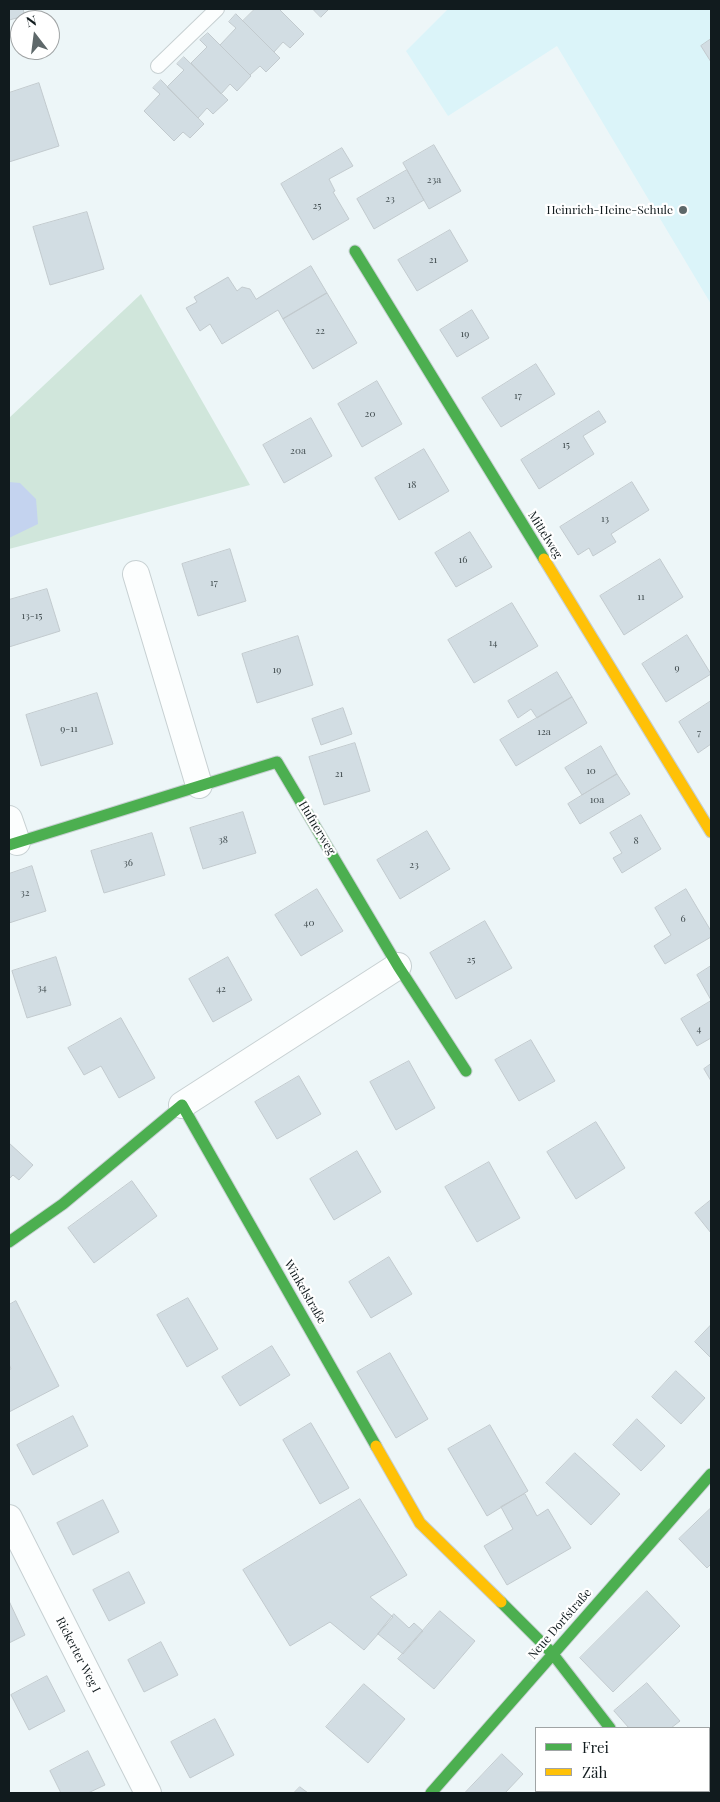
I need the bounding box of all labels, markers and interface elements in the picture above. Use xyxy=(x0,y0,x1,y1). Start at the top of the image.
north arrow xyxy=(10,10,60,60)
text: N xyxy=(24,11,39,31)
house number: 23a xyxy=(427,174,441,186)
house number: 23 xyxy=(385,193,395,205)
house number: 25 xyxy=(313,200,321,212)
place label: Heinrich-Heine-Schule xyxy=(546,203,673,217)
marker: Heinrich-Heine-Schule xyxy=(677,204,689,216)
house number: 21 xyxy=(429,254,437,266)
house number: 22 xyxy=(315,325,325,337)
house number: 19 xyxy=(461,328,469,340)
house number: 17 xyxy=(514,390,522,402)
house number: 20 xyxy=(365,408,375,420)
house number: 15 xyxy=(562,439,570,451)
house number: 20a xyxy=(290,445,306,457)
house number: 18 xyxy=(408,479,416,491)
street label: Mittelweg xyxy=(525,509,565,561)
house number: 13 xyxy=(601,513,609,525)
house number: 16 xyxy=(459,554,467,566)
house number: 17 xyxy=(210,577,218,589)
house number: 11 xyxy=(637,591,645,603)
house number: 13-15 xyxy=(22,610,42,622)
house number: 14 xyxy=(489,637,497,649)
house number: 9 xyxy=(674,662,680,674)
house number: 19 xyxy=(273,664,281,676)
house number: 9-11 xyxy=(60,723,78,735)
house number: 12a xyxy=(537,726,551,738)
house number: 7 xyxy=(697,727,701,739)
house number: 10 xyxy=(586,765,596,777)
house number: 21 xyxy=(335,768,343,780)
house number: 10a xyxy=(590,794,604,806)
street label: Hufnerweg xyxy=(295,799,339,857)
house number: 38 xyxy=(218,834,228,846)
house number: 8 xyxy=(633,835,639,847)
house number: 36 xyxy=(123,857,133,869)
house number: 23 xyxy=(409,859,419,871)
house number: 32 xyxy=(20,887,30,899)
house number: 6 xyxy=(680,913,686,925)
house number: 40 xyxy=(304,917,314,929)
house number: 25 xyxy=(467,954,475,966)
house number: 34 xyxy=(37,982,47,994)
house number: 42 xyxy=(216,983,226,995)
house number: 4 xyxy=(697,1023,701,1035)
street label: Winkelstraße xyxy=(281,1258,329,1326)
street label: Neue Dorfstraße xyxy=(525,1586,595,1662)
street label: Rickerter Weg I xyxy=(53,1615,103,1695)
legend xyxy=(535,1727,710,1792)
text: Frei xyxy=(582,1737,609,1757)
text: Zäh xyxy=(582,1762,607,1782)

